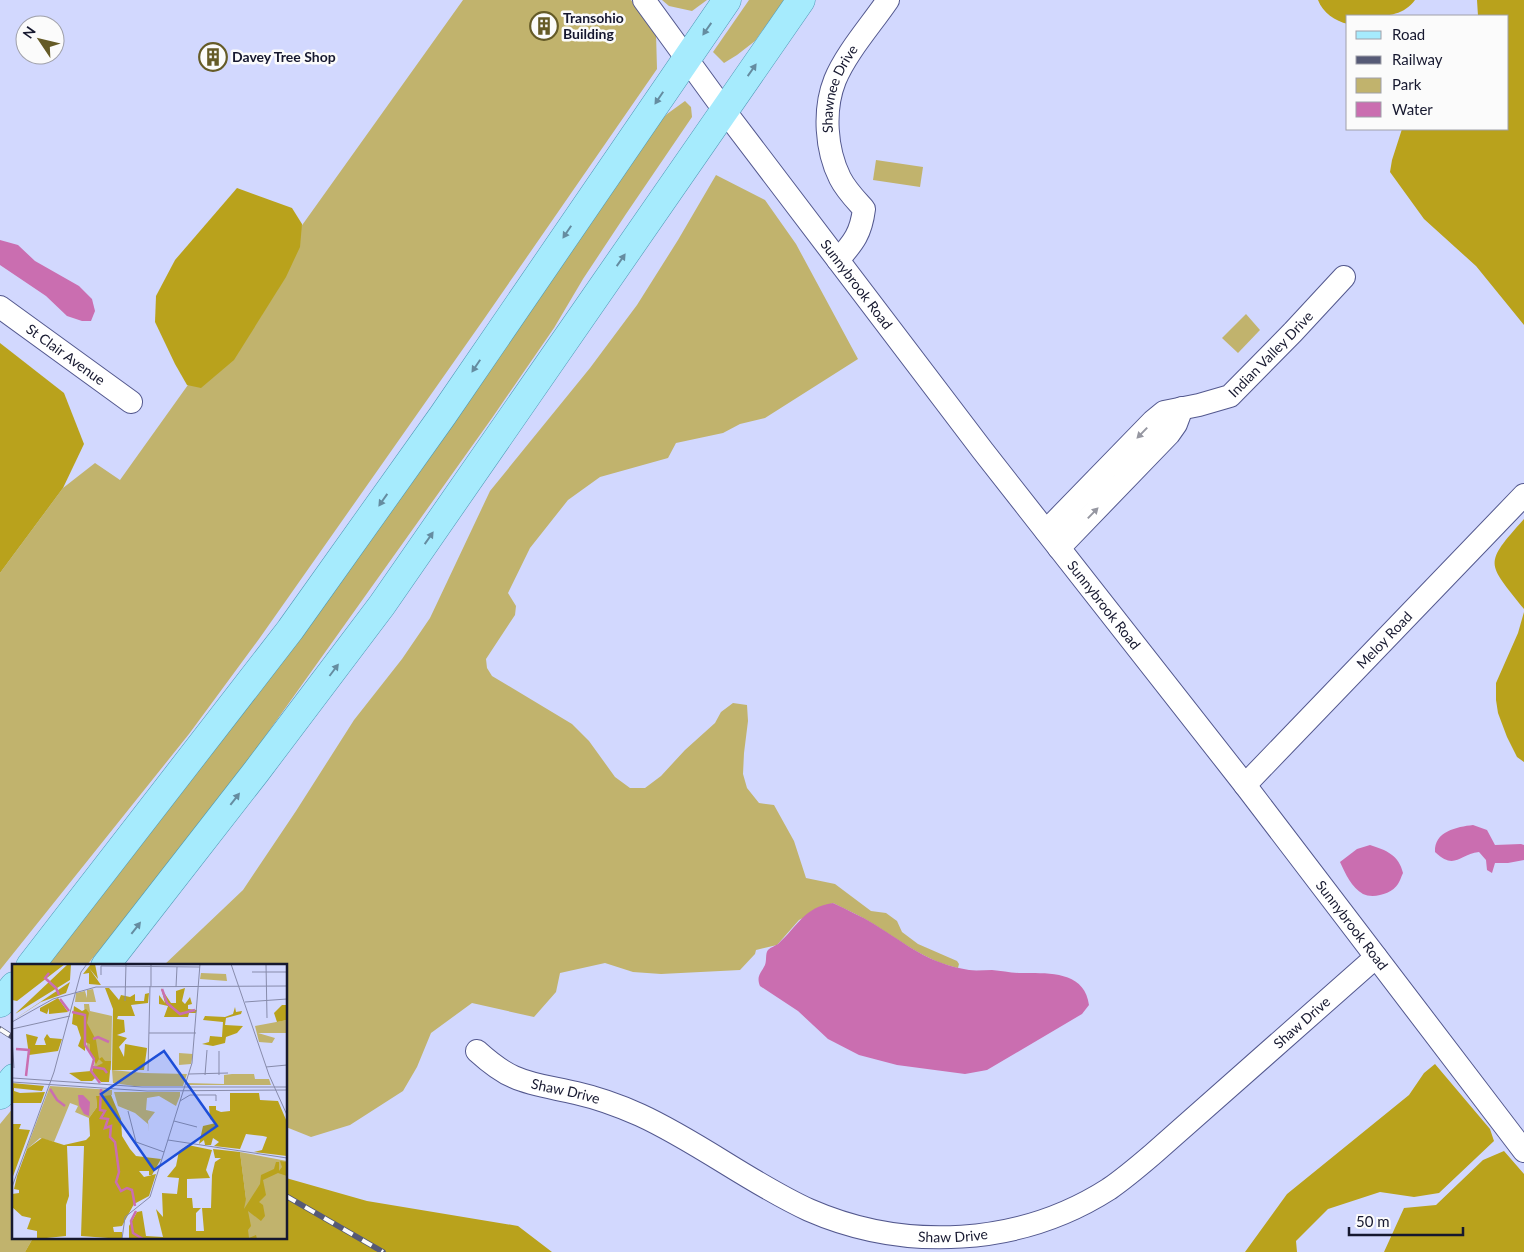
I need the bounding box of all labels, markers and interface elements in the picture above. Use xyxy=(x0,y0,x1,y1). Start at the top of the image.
place label: Transohio Building xyxy=(563,9,624,42)
building icon: Transohio Building xyxy=(529,11,559,41)
north arrow xyxy=(15,15,65,65)
legend xyxy=(1346,15,1509,130)
one-way arrow xyxy=(702,22,712,36)
text: N xyxy=(19,23,39,42)
text: Road xyxy=(1392,25,1425,43)
street label: Shawnee Drive xyxy=(819,41,861,134)
building icon: Davey Tree Shop xyxy=(198,42,228,72)
place label: Davey Tree Shop xyxy=(232,48,336,65)
text: Railway xyxy=(1392,50,1443,68)
one-way arrow xyxy=(747,63,757,77)
text: Park xyxy=(1392,75,1422,93)
one-way arrow xyxy=(654,91,664,105)
text: Water xyxy=(1392,100,1433,118)
one-way arrow xyxy=(562,225,572,239)
street label: Sunnybrook Road xyxy=(817,236,896,332)
one-way arrow xyxy=(616,253,626,267)
street label: Indian Valley Drive xyxy=(1225,307,1316,401)
street label: St Clair Avenue xyxy=(23,320,109,388)
one-way arrow xyxy=(471,360,481,373)
one-way arrow xyxy=(1136,426,1148,438)
one-way arrow xyxy=(378,493,388,507)
one-way arrow xyxy=(1087,507,1099,519)
one-way arrow xyxy=(424,531,434,545)
street label: Sunnybrook Road xyxy=(1064,557,1144,653)
street label: Meloy Road xyxy=(1353,608,1415,672)
one-way arrow xyxy=(328,664,339,677)
one-way arrow xyxy=(230,793,241,806)
street label: Sunnybrook Road xyxy=(1313,877,1392,973)
one-way arrow xyxy=(131,921,141,935)
inset map xyxy=(12,964,288,1240)
street label: Shaw Drive xyxy=(1270,993,1333,1052)
street label: Shaw Drive xyxy=(530,1075,602,1107)
scale bar xyxy=(1349,1204,1463,1236)
text: 50 m xyxy=(1356,1212,1390,1230)
street label: Shaw Drive xyxy=(918,1225,989,1245)

